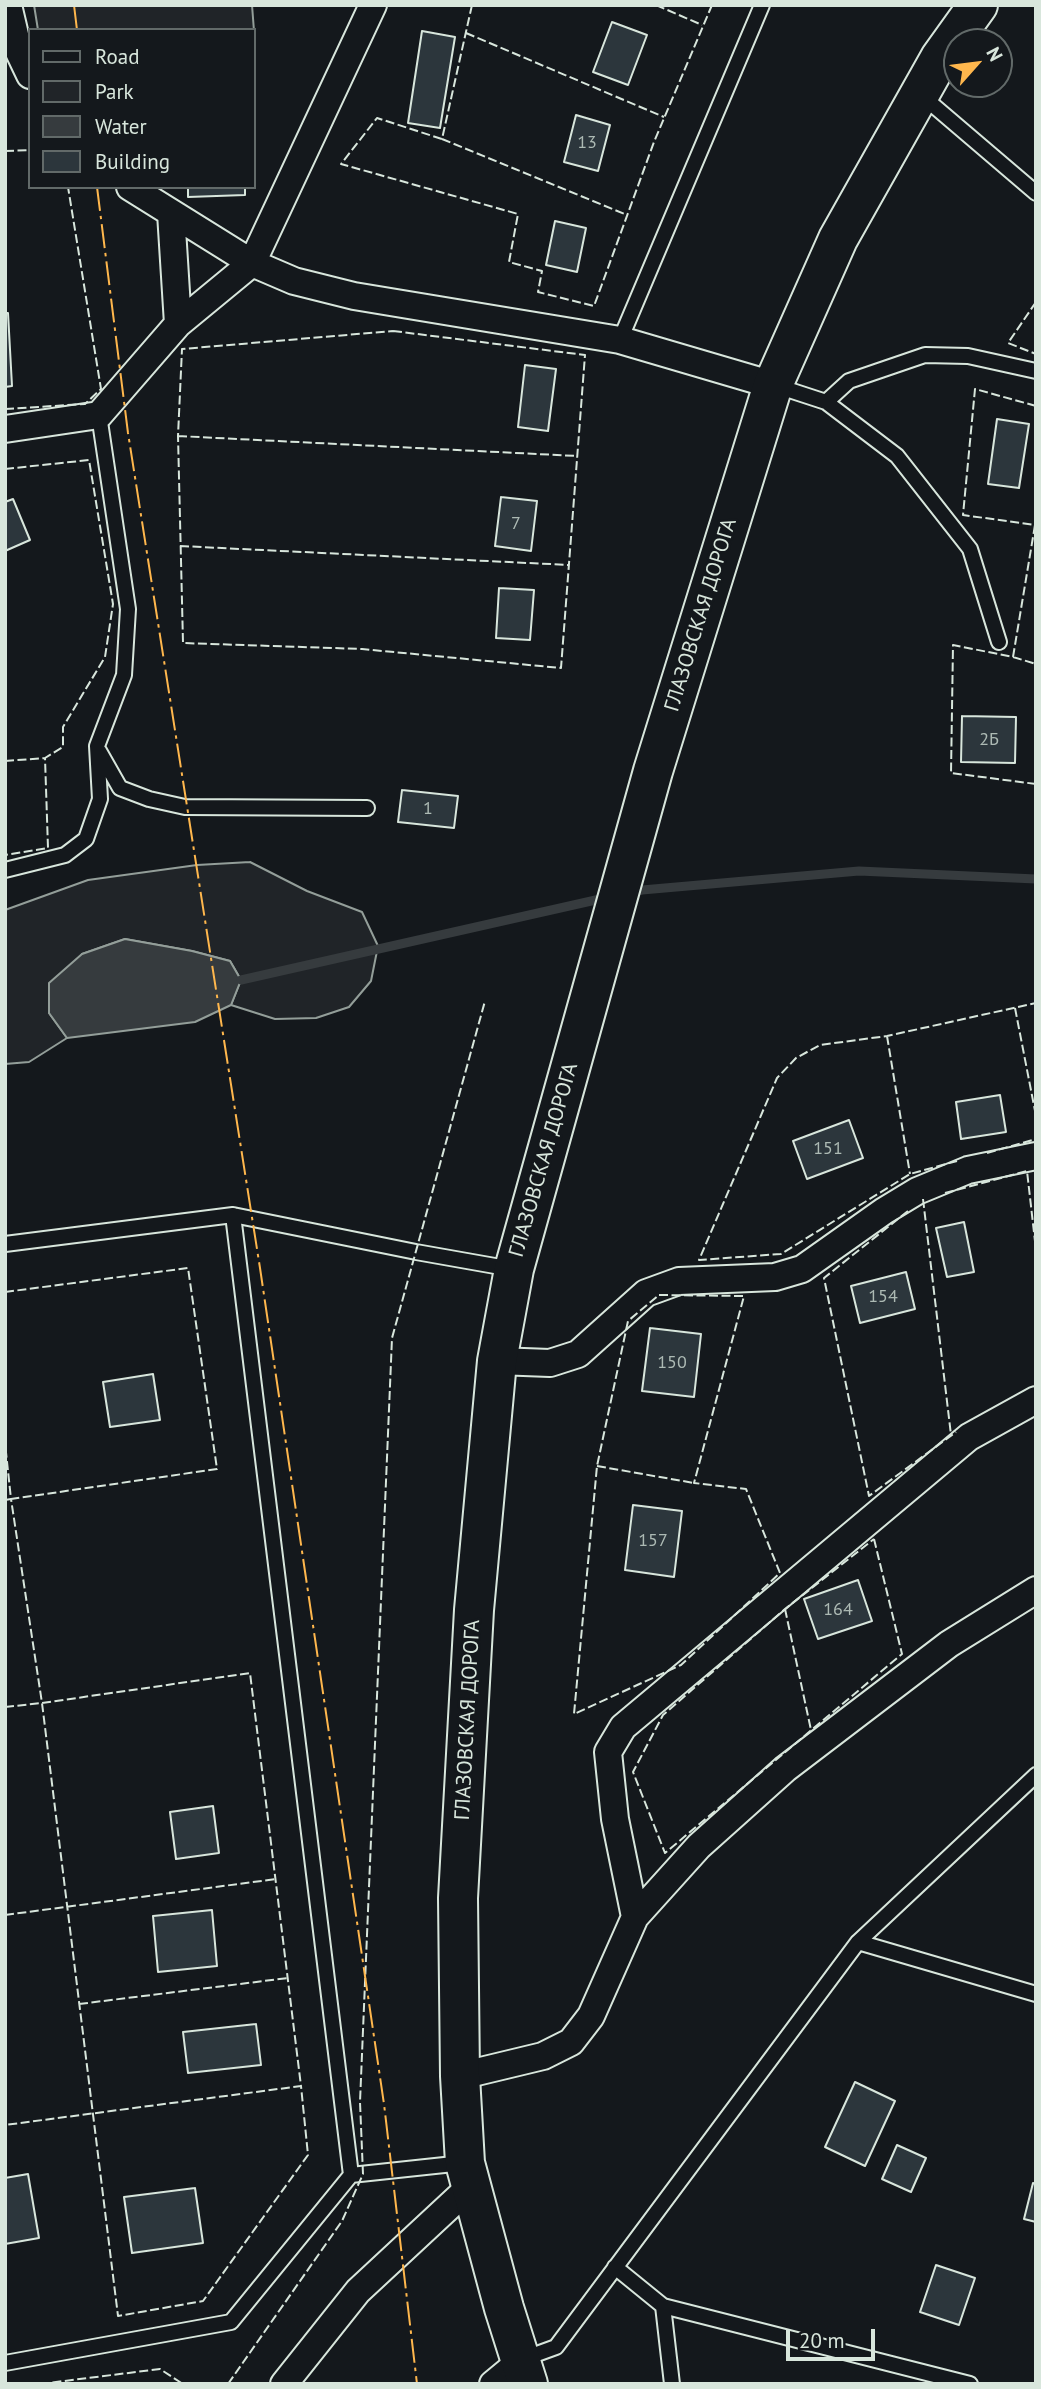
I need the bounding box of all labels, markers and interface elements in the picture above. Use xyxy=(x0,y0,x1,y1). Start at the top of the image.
legend xyxy=(28,28,256,189)
north arrow xyxy=(943,28,1013,98)
text: Road xyxy=(95,43,139,70)
text: N xyxy=(981,43,1008,65)
text: Park xyxy=(95,78,134,105)
text: Water xyxy=(95,113,147,140)
house number: 13 xyxy=(577,132,597,154)
text: Building xyxy=(95,148,170,175)
house number: 7 xyxy=(511,513,521,535)
street label: ГЛАЗОВСКАЯ ДОРОГА xyxy=(660,515,742,715)
house number: 2Б xyxy=(979,729,999,751)
house number: 1 xyxy=(423,798,433,820)
street label: ГЛАЗОВСКАЯ ДОРОГА xyxy=(504,1060,584,1260)
house number: 151 xyxy=(813,1138,843,1160)
house number: 154 xyxy=(868,1286,898,1308)
house number: 150 xyxy=(657,1352,687,1374)
house number: 157 xyxy=(638,1530,668,1552)
house number: 164 xyxy=(823,1599,853,1621)
street label: ГЛАЗОВСКАЯ ДОРОГА xyxy=(450,1619,486,1821)
scale bar xyxy=(789,2316,878,2360)
text: 20 m xyxy=(799,2327,845,2354)

